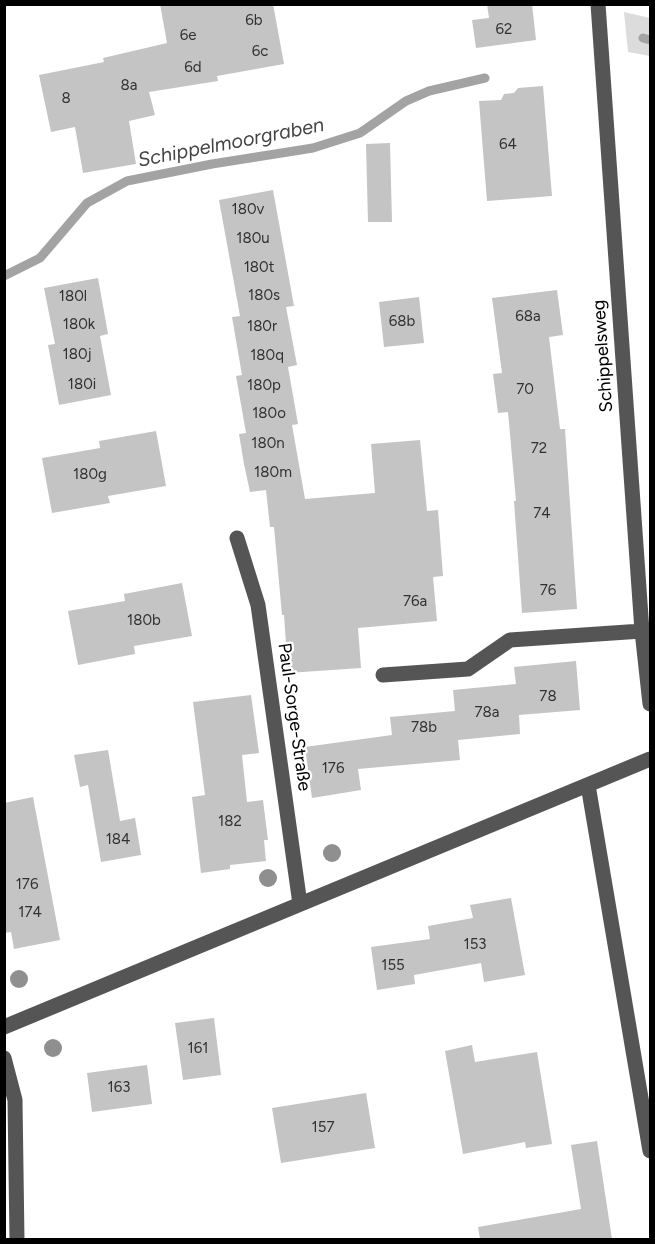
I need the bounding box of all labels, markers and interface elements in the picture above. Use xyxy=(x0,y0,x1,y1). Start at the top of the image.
house number: 6b xyxy=(245,12,263,30)
house number: 62 xyxy=(496,21,512,39)
house number: 6e xyxy=(180,27,196,45)
house number: 6c xyxy=(252,43,268,61)
house number: 6d xyxy=(184,59,202,77)
house number: 8a xyxy=(121,77,137,95)
house number: 8 xyxy=(61,90,71,108)
water label: Schippelmoorgraben xyxy=(136,113,326,173)
house number: 64 xyxy=(499,136,517,154)
house number: 180v xyxy=(232,201,264,219)
house number: 180u xyxy=(236,230,270,248)
house number: 180t xyxy=(244,259,274,277)
house number: 180s xyxy=(248,287,280,305)
house number: 180l xyxy=(59,288,87,306)
street label: Schippelsweg xyxy=(588,299,618,413)
house number: 68a xyxy=(515,308,541,326)
house number: 68b xyxy=(389,313,415,331)
house number: 180k xyxy=(63,316,95,334)
house number: 180r xyxy=(247,318,277,336)
house number: 180j xyxy=(62,346,92,364)
house number: 180q xyxy=(250,347,284,365)
house number: 180i xyxy=(68,376,96,394)
house number: 180p xyxy=(247,377,281,395)
house number: 70 xyxy=(516,381,534,399)
house number: 180o xyxy=(252,405,286,423)
house number: 180n xyxy=(251,435,285,453)
house number: 72 xyxy=(531,440,547,458)
house number: 180m xyxy=(254,464,292,482)
house number: 180g xyxy=(73,466,107,484)
house number: 74 xyxy=(533,505,551,523)
house number: 76 xyxy=(540,582,556,600)
house number: 76a xyxy=(403,593,427,611)
house number: 180b xyxy=(127,612,161,630)
street label: Paul-Sorge-Straße xyxy=(273,641,315,793)
house number: 78 xyxy=(539,688,557,706)
house number: 78a xyxy=(475,704,499,722)
house number: 78b xyxy=(411,719,437,737)
house number: 176 xyxy=(322,760,344,778)
house number: 182 xyxy=(218,813,242,831)
house number: 184 xyxy=(106,831,130,849)
house number: 176 xyxy=(16,876,38,894)
house number: 174 xyxy=(18,904,42,922)
house number: 153 xyxy=(464,936,486,954)
house number: 155 xyxy=(381,957,405,975)
house number: 161 xyxy=(188,1040,208,1058)
house number: 163 xyxy=(108,1079,130,1097)
house number: 157 xyxy=(312,1119,334,1137)

